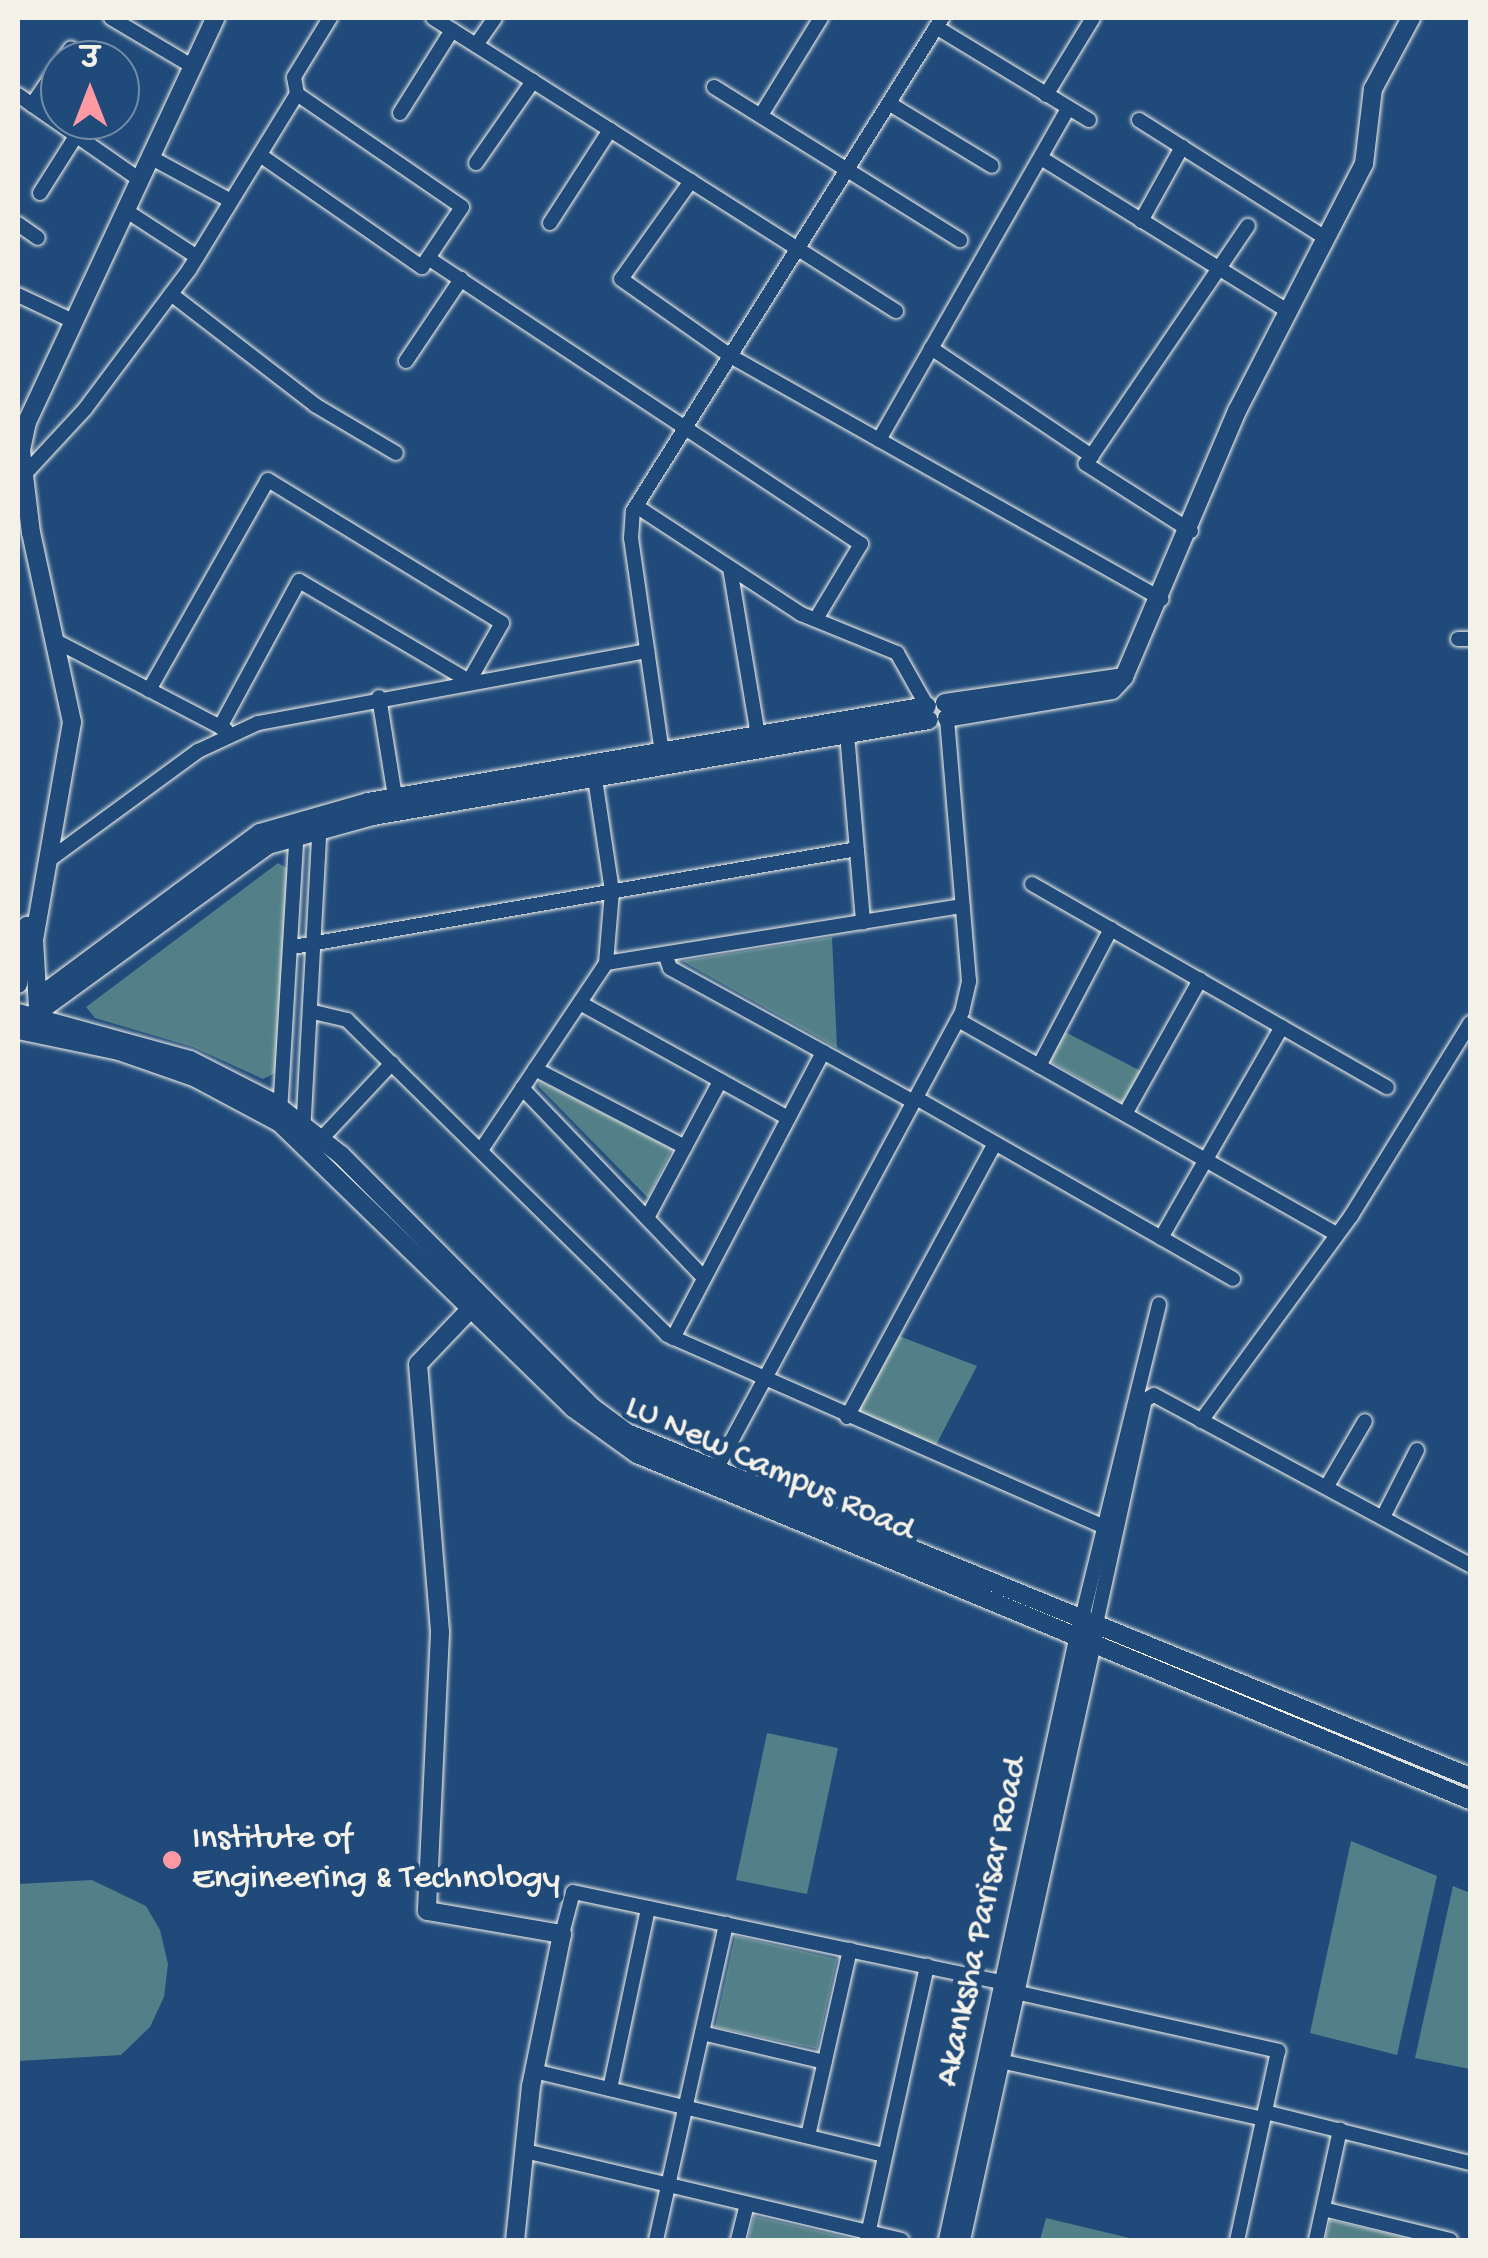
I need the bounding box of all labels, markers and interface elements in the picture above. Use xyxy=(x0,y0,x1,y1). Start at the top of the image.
north arrow xyxy=(40,40,140,140)
text: उ xyxy=(81,45,99,78)
street label: LU New Campus Road xyxy=(618,1387,920,1553)
street label: Akanksha Parisar Road xyxy=(928,1754,1038,2090)
place label: Institute of Engineering & Technology xyxy=(192,1819,560,1901)
marker: Institute of Engineering & Technology xyxy=(161,1849,183,1871)

